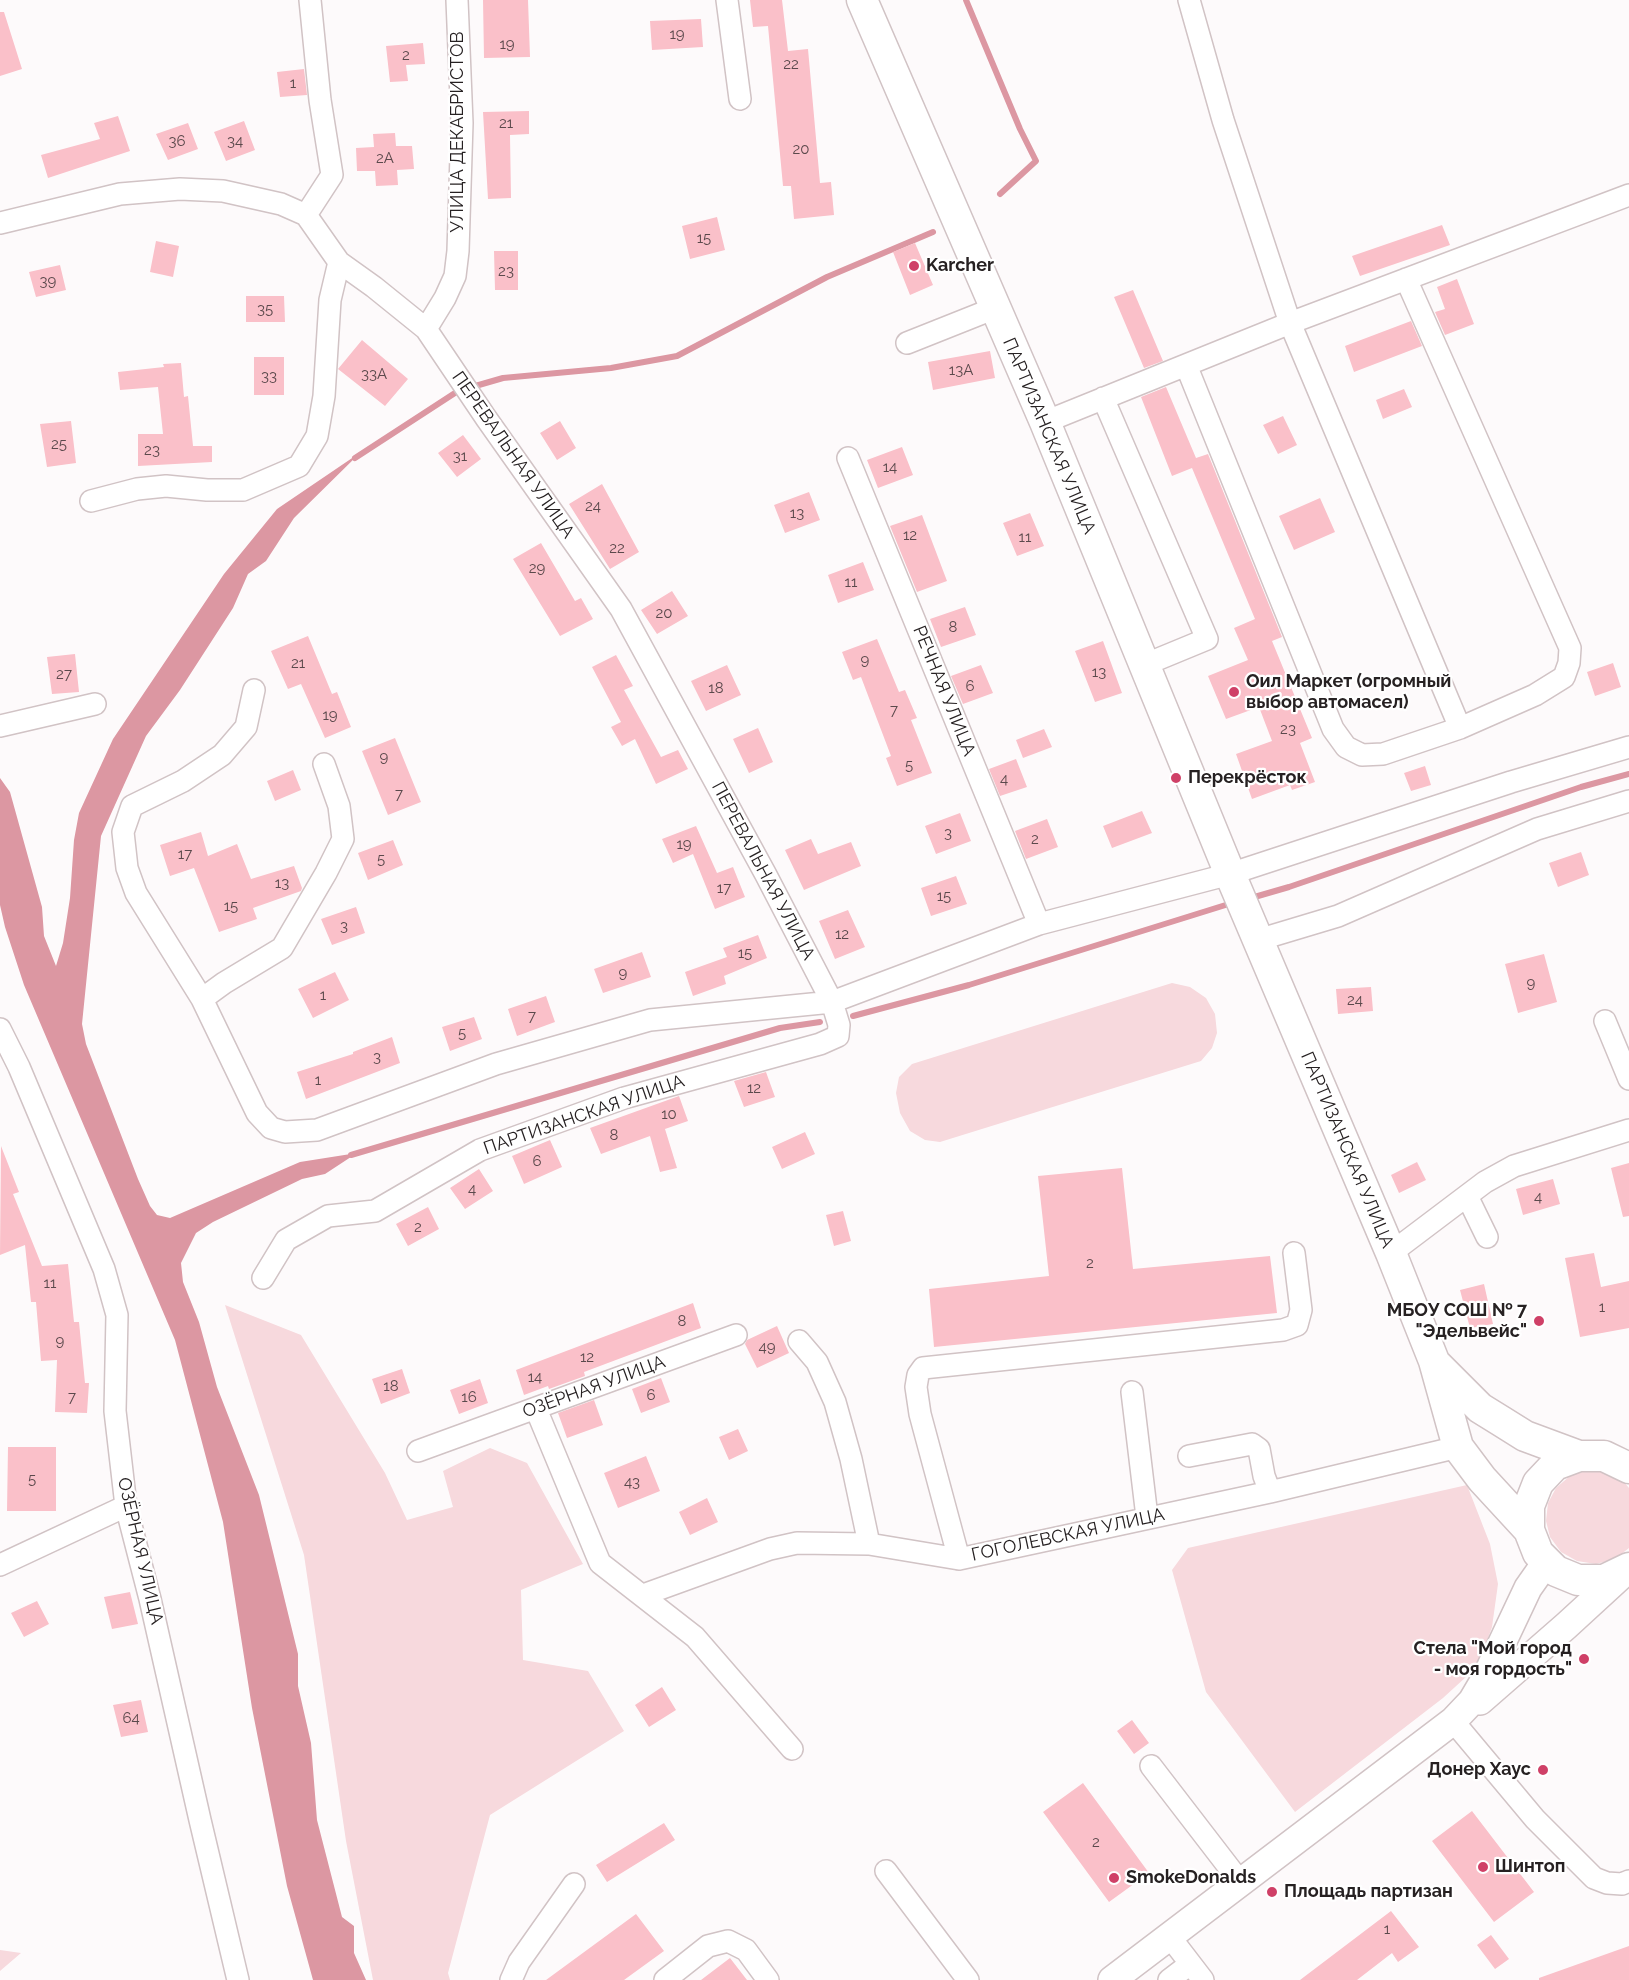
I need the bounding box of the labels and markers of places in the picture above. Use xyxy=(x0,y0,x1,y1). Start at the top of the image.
place label: Karcher xyxy=(926,255,994,277)
marker: Karcher xyxy=(907,259,921,273)
place label: Оил Маркет (огромный выбор автомасел) xyxy=(1246,671,1451,714)
marker: Оил Маркет (огромный выбор автомасел) xyxy=(1227,685,1241,699)
place label: Перекрёсток xyxy=(1188,767,1307,789)
marker: Перекрёсток xyxy=(1169,771,1183,785)
place label: МБОУ СОШ № 7 "Эдельвейс" xyxy=(1387,1300,1527,1342)
marker: МБОУ СОШ № 7 "Эдельвейс" xyxy=(1532,1314,1546,1328)
place label: Стела "Мой город - моя гордость" xyxy=(1414,1638,1572,1680)
marker: Стела "Мой город - моя гордость" xyxy=(1577,1652,1591,1666)
place label: Донер Хаус xyxy=(1427,1759,1531,1781)
marker: Донер Хаус xyxy=(1536,1763,1550,1777)
place label: Шинтоп xyxy=(1495,1856,1565,1878)
marker: Шинтоп xyxy=(1476,1860,1490,1874)
place label: SmokeDonalds xyxy=(1126,1867,1256,1889)
marker: SmokeDonalds xyxy=(1107,1871,1121,1885)
place label: Площадь партизан xyxy=(1284,1881,1453,1903)
marker: Площадь партизан xyxy=(1265,1885,1279,1899)

